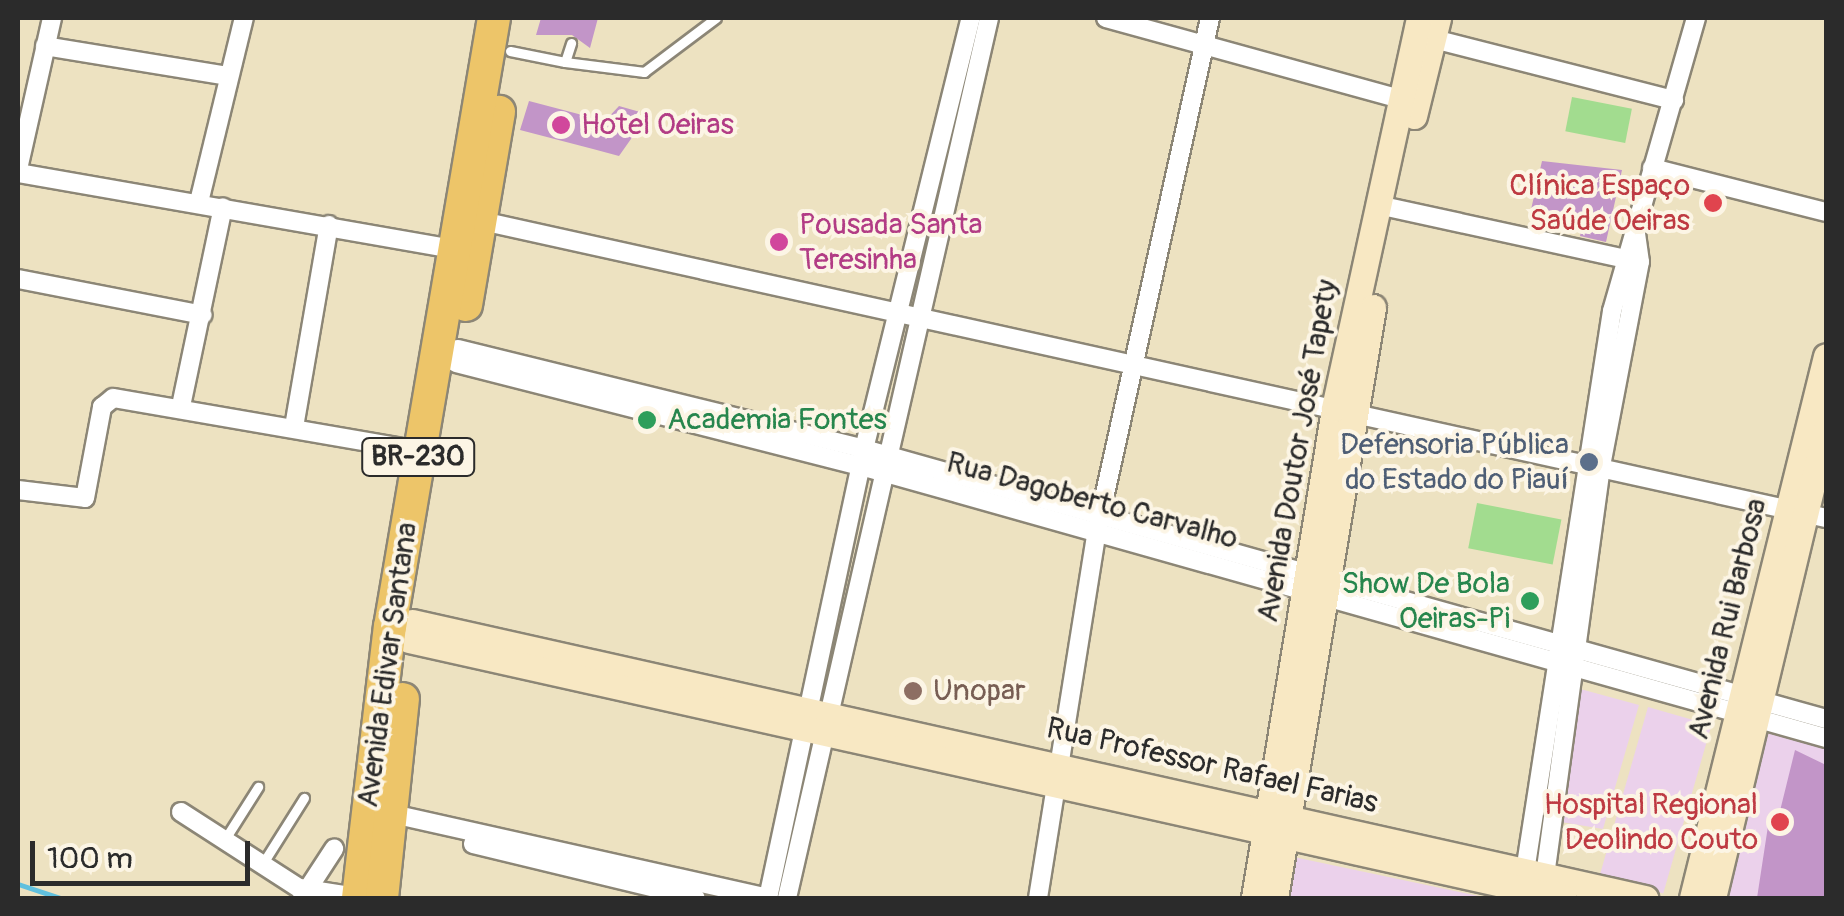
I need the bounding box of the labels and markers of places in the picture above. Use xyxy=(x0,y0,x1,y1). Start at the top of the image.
place label: Hotel Oeiras xyxy=(581,107,734,143)
marker: Hotel Oeiras xyxy=(550,114,572,136)
place label: Clínica Espaço Saúde Oeiras xyxy=(1509,168,1690,238)
marker: Clínica Espaço Saúde Oeiras xyxy=(1700,190,1726,216)
place label: Pousada Santa Teresinha xyxy=(799,207,983,278)
marker: Pousada Santa Teresinha xyxy=(768,231,790,253)
place label: Academia Fontes xyxy=(667,402,887,438)
marker: Academia Fontes xyxy=(636,409,658,431)
place label: Defensoria Pública do Estado do Piauí xyxy=(1340,427,1569,498)
marker: Defensoria Pública do Estado do Piauí xyxy=(1578,451,1600,473)
place label: Show De Bola Oeiras-Pi xyxy=(1342,566,1510,636)
marker: Show De Bola Oeiras-Pi xyxy=(1519,590,1541,612)
place label: Unopar xyxy=(933,673,1026,709)
marker: Unopar xyxy=(902,680,924,702)
place label: Hospital Regional Deolindo Couto xyxy=(1544,787,1758,858)
marker: Hospital Regional Deolindo Couto xyxy=(1767,809,1793,835)

